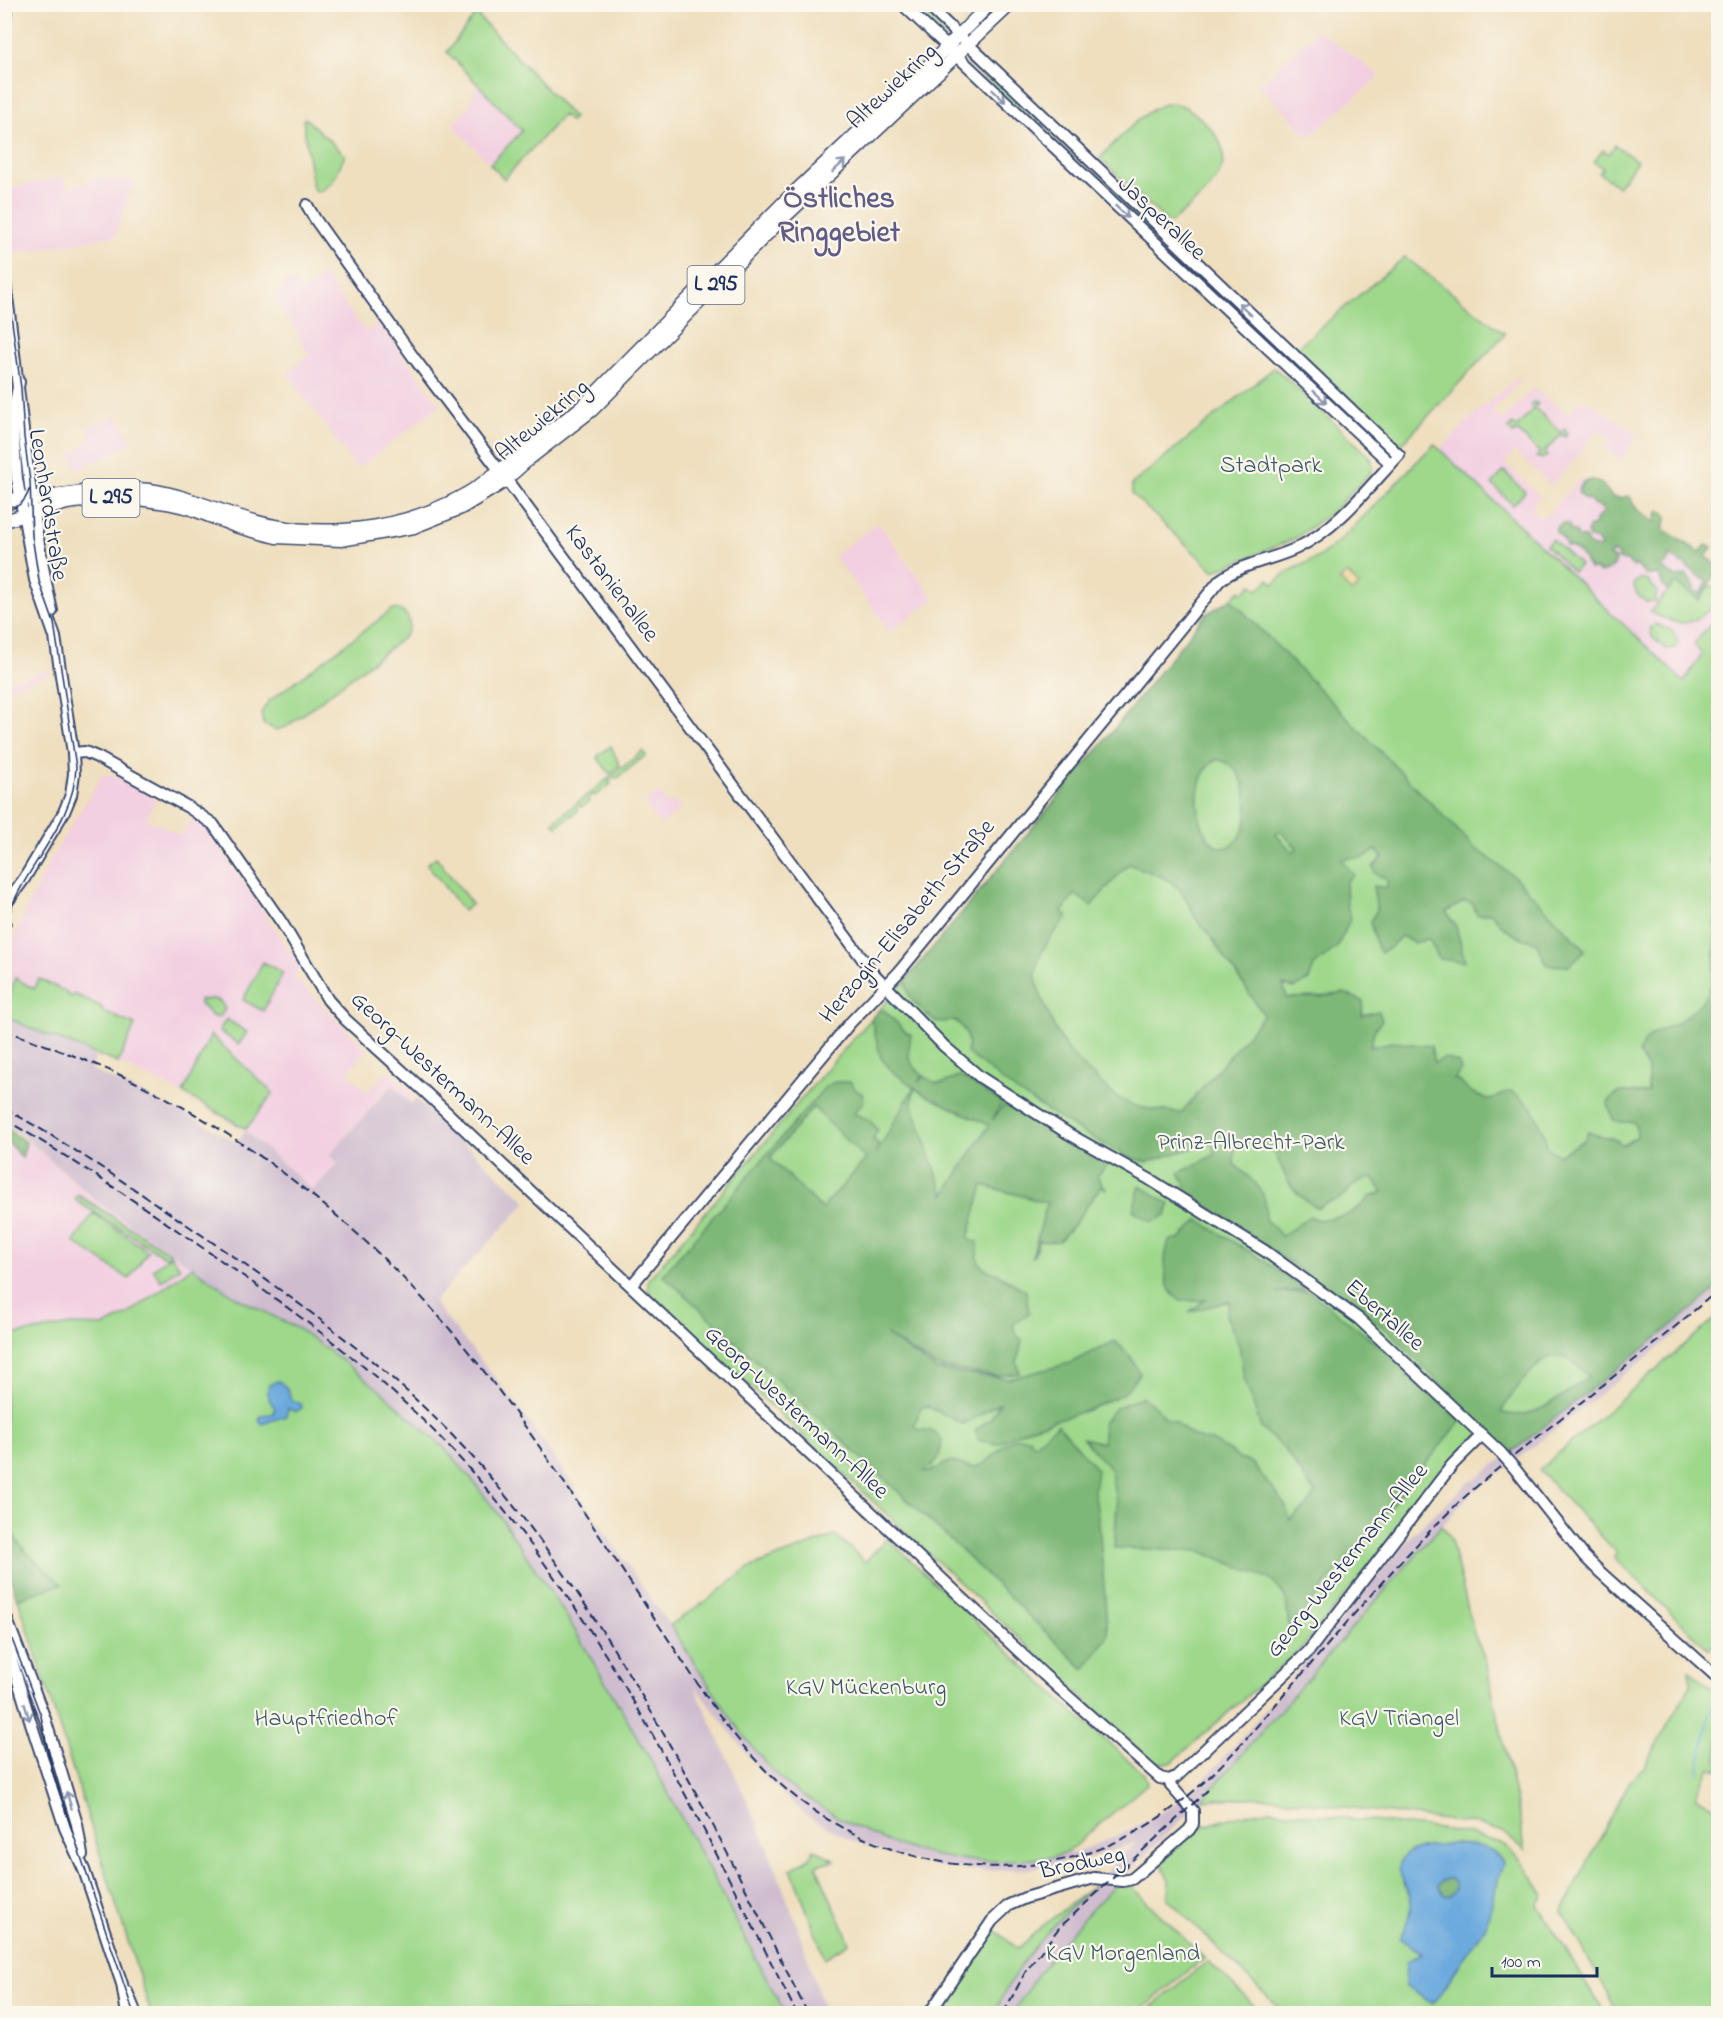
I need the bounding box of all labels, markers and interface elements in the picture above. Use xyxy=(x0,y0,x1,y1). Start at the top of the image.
street label: Altewiekring xyxy=(840,36,946,138)
one-way arrow xyxy=(991,89,1006,103)
one-way arrow xyxy=(832,159,847,173)
street label: Jasperallee xyxy=(1109,168,1214,270)
district label: Östliches Ringgebiet xyxy=(778,178,901,257)
one-way arrow xyxy=(1115,204,1130,219)
road number: L 295 xyxy=(688,266,744,304)
one-way arrow xyxy=(1238,301,1253,316)
street label: Altewiekring xyxy=(488,371,598,471)
one-way arrow xyxy=(1312,390,1327,404)
street label: Leonhardstraße xyxy=(18,427,76,584)
park label: Stadtpark xyxy=(1220,449,1322,484)
road number: L 295 xyxy=(82,479,140,517)
street label: Kastanienallee xyxy=(555,518,667,650)
street label: Herzogin-Elisabeth-Straße xyxy=(812,812,1004,1032)
street label: Georg-Westermann-Allee xyxy=(342,984,543,1174)
park label: Prinz-Albrecht-Park xyxy=(1157,1126,1345,1161)
street label: Ebertallee xyxy=(1336,1271,1432,1361)
street label: Georg-Westermann-Allee xyxy=(696,1318,897,1508)
street label: Georg-Westermann-Allee xyxy=(1258,1456,1438,1666)
park label: KGV Mückenburg xyxy=(786,1671,946,1706)
one-way arrow xyxy=(22,1702,33,1721)
park label: Hauptfriedhof xyxy=(254,1702,398,1737)
park label: KGV Triangel xyxy=(1339,1702,1459,1737)
one-way arrow xyxy=(63,1790,74,1809)
street label: Brodweg xyxy=(1035,1838,1128,1890)
park label: KGV Morgenland xyxy=(1046,1937,1201,1972)
scale bar xyxy=(1492,1940,1597,1978)
text: 100 m xyxy=(1501,1950,1541,1976)

